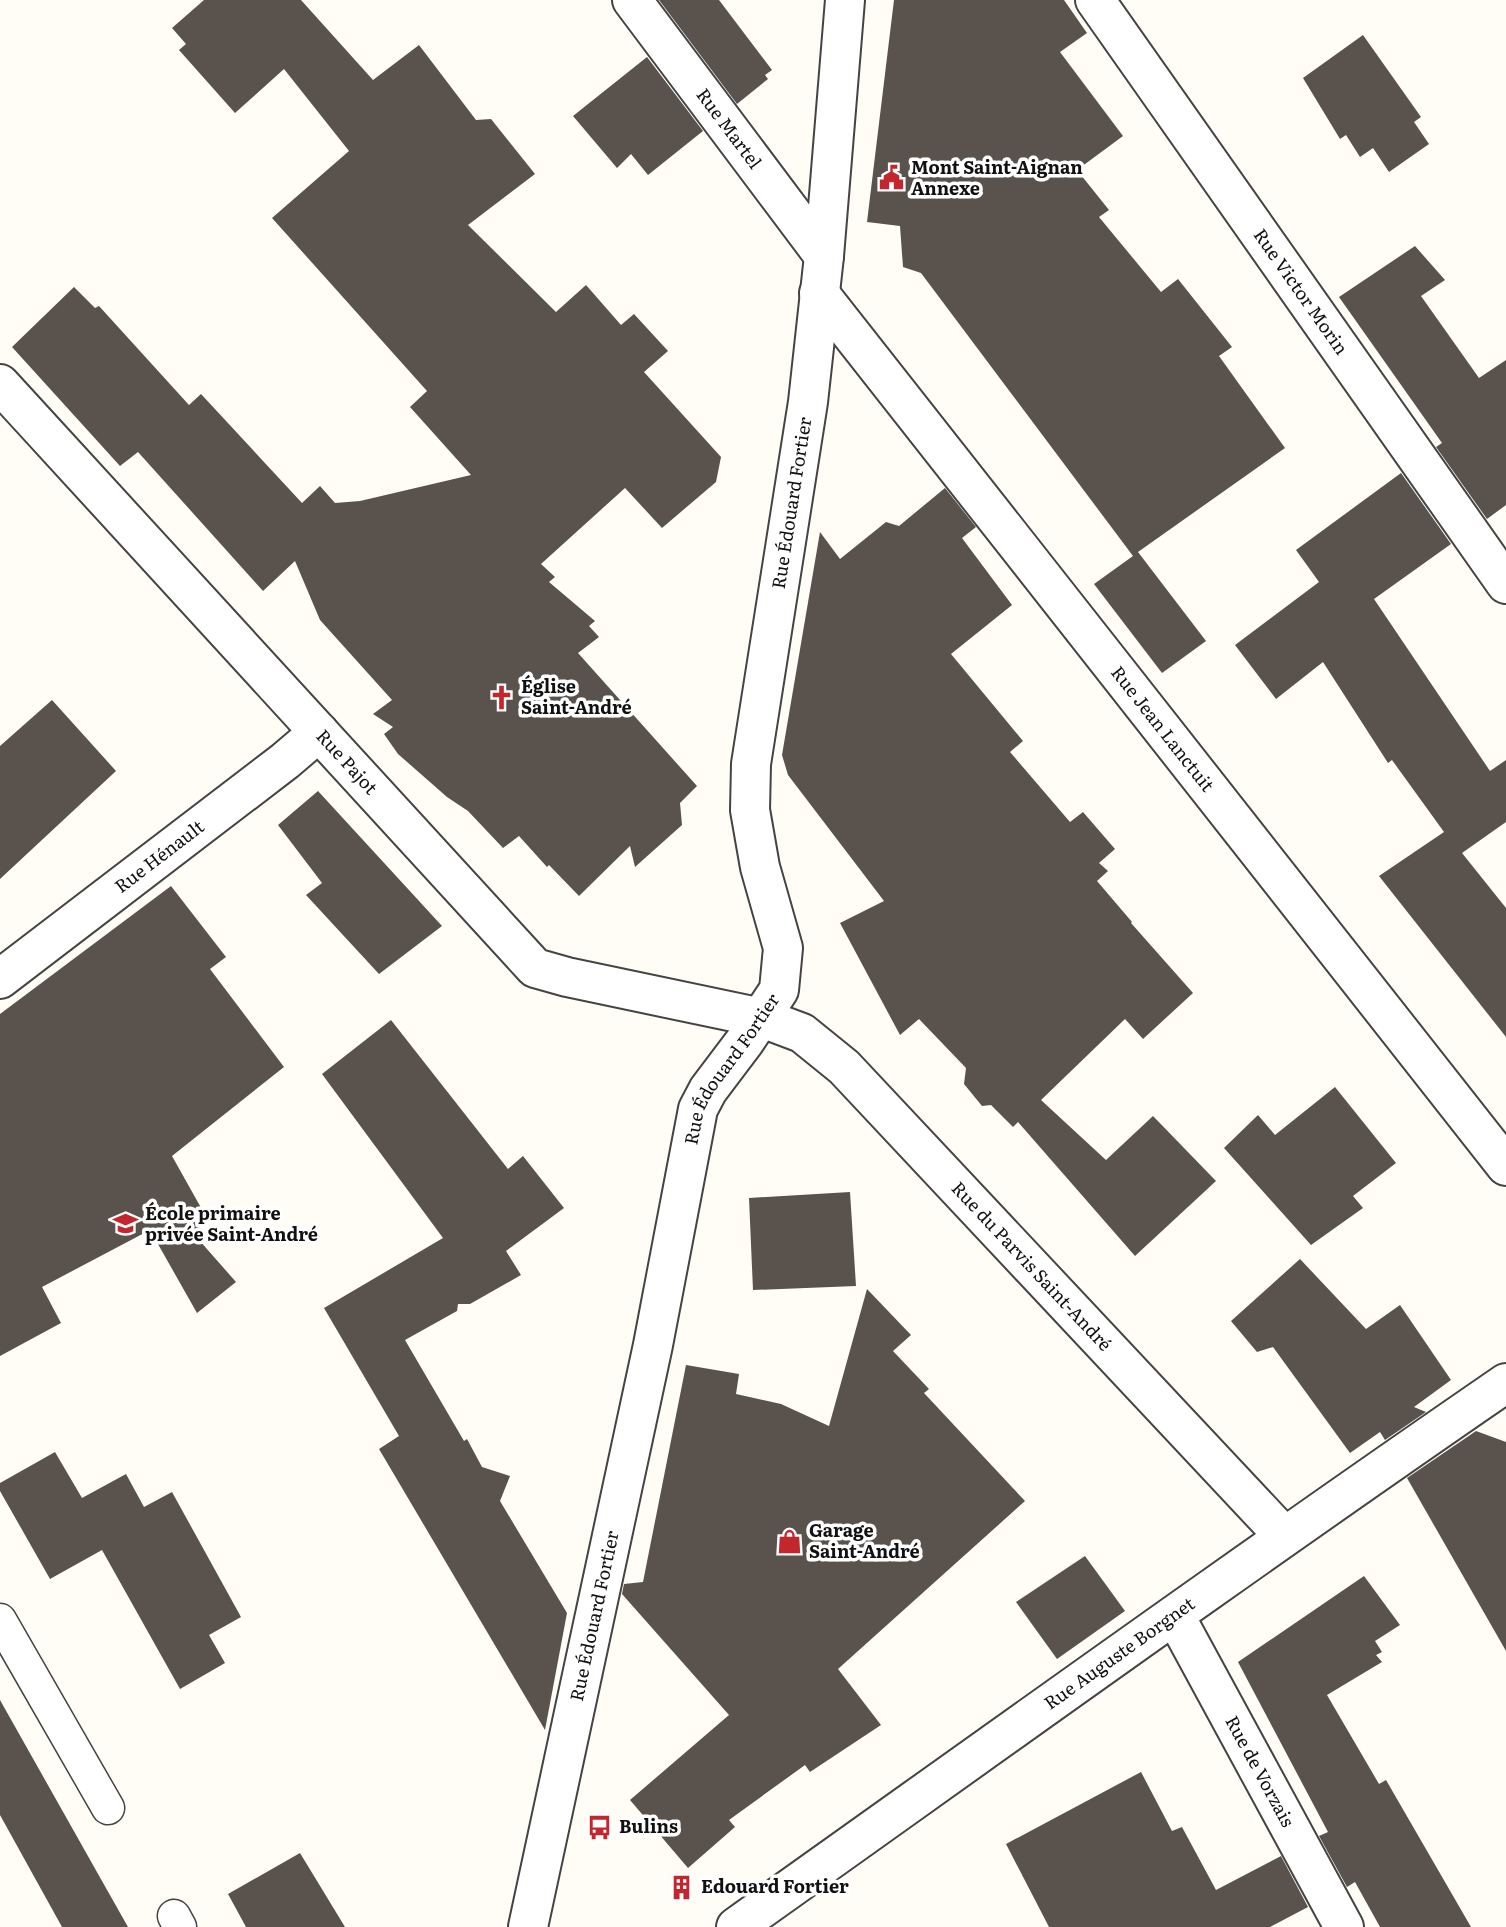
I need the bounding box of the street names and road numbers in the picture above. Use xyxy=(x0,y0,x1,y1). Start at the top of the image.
street label: Rue Martel xyxy=(691,82,769,174)
street label: Rue Victor Morin xyxy=(1248,222,1356,360)
street label: Rue Édouard Fortier xyxy=(764,415,817,591)
street label: Rue Jean Lanctuit xyxy=(1105,660,1222,797)
street label: Rue Pajot xyxy=(311,723,385,800)
street label: Rue Hénault xyxy=(108,812,210,899)
street label: Rue Édouard Fortier xyxy=(676,987,785,1147)
street label: Rue du Parvis Saint-André xyxy=(946,1175,1119,1356)
street label: Rue Édouard Fortier xyxy=(562,1528,625,1703)
street label: Rue Auguste Borgnet xyxy=(1038,1589,1200,1715)
street label: Rue de Vorzais xyxy=(1220,1710,1302,1831)

